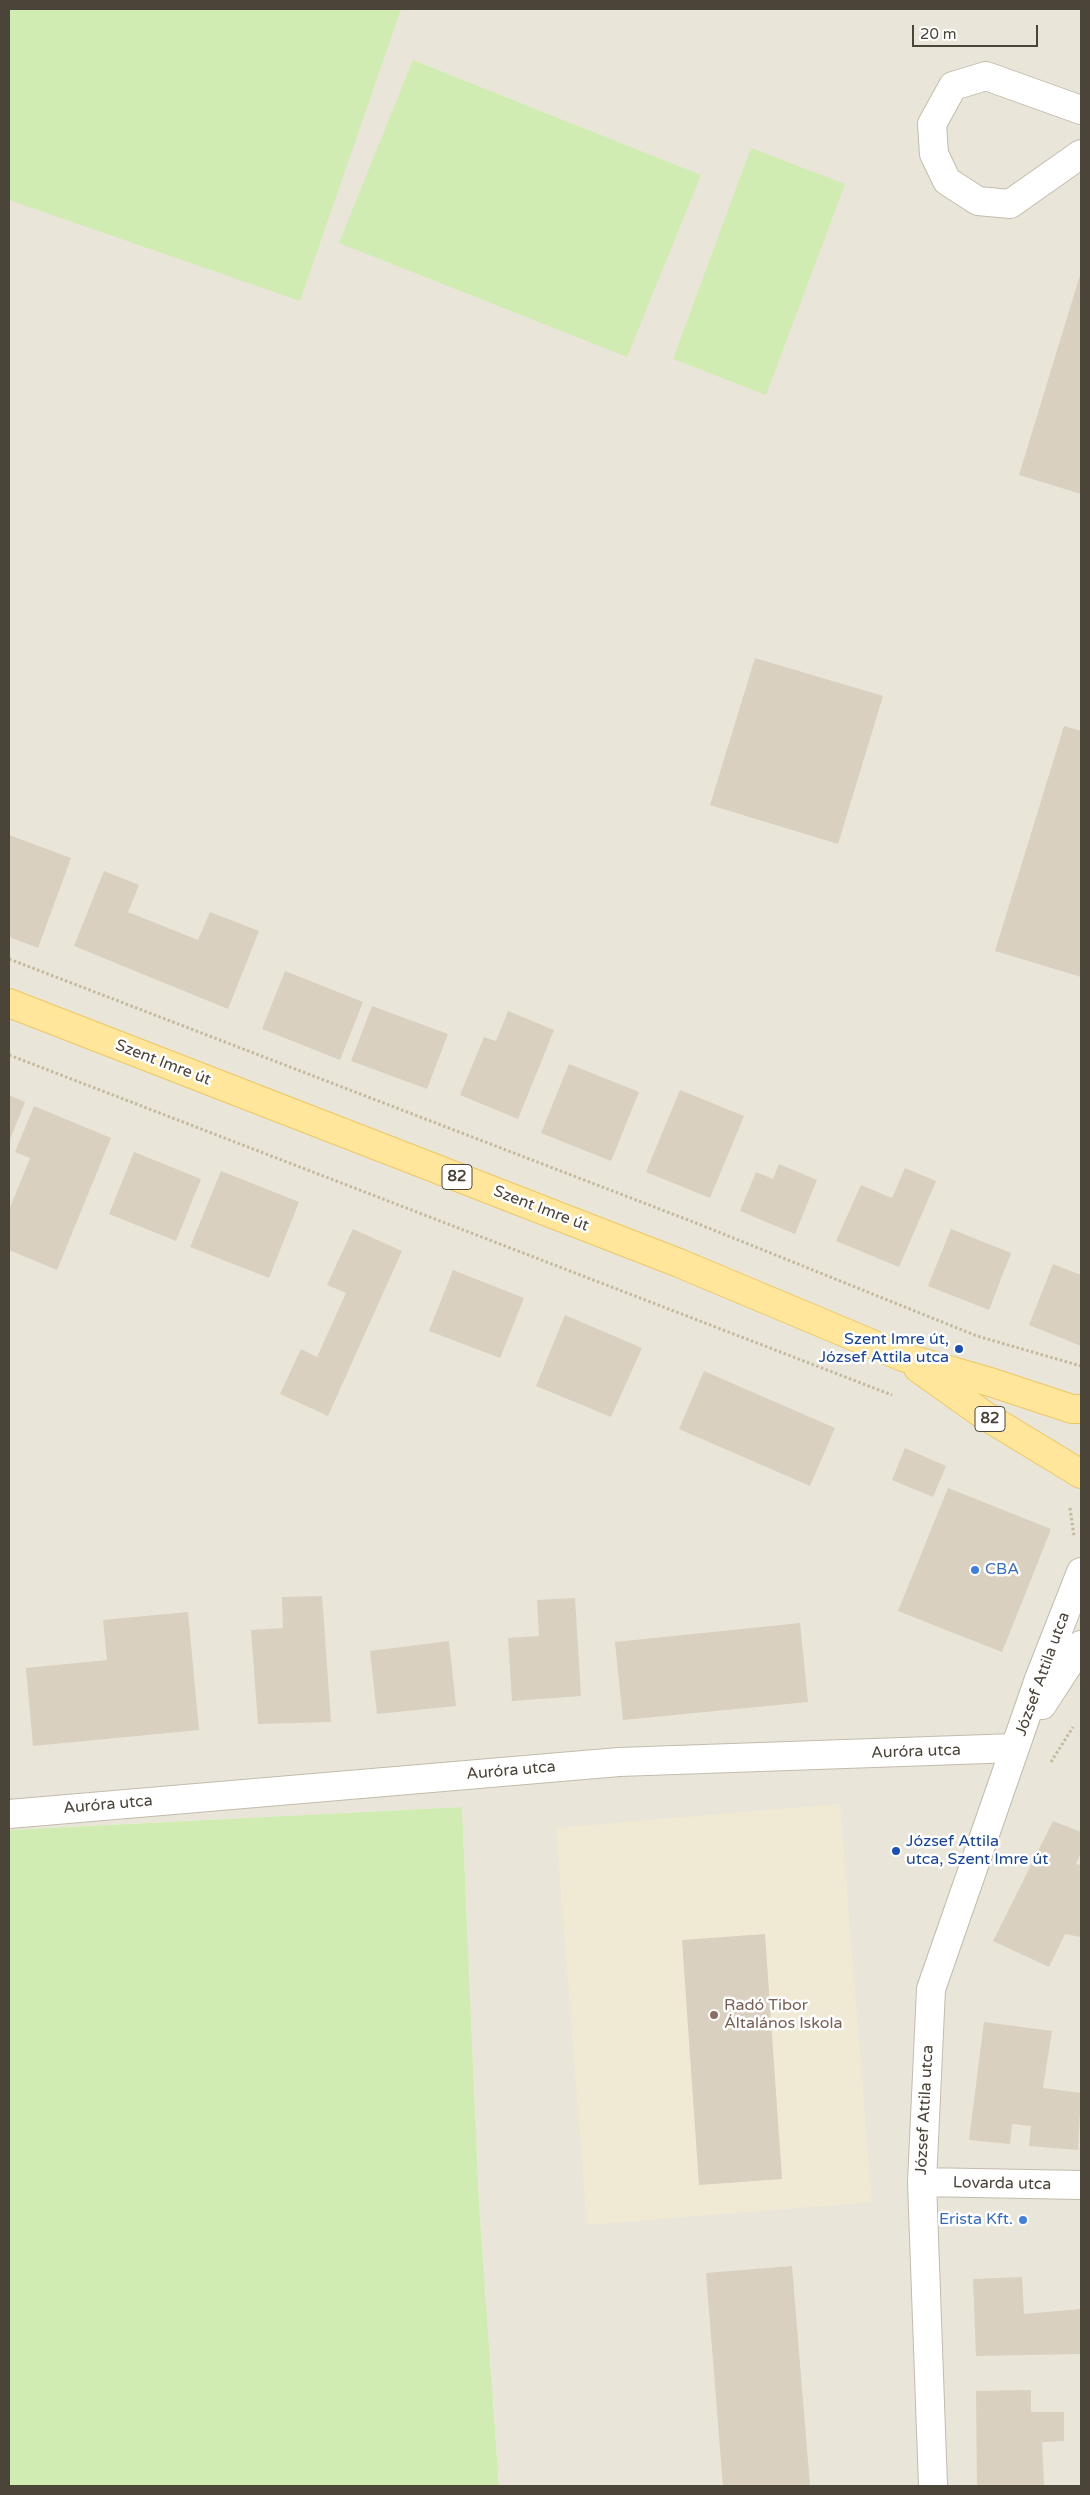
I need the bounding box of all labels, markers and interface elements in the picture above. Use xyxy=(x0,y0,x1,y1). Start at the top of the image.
scale bar xyxy=(915,15,1041,47)
text: 20 m xyxy=(920,25,957,43)
street label: Szent Imre út xyxy=(113,1036,213,1090)
road number: 82 xyxy=(442,1164,472,1190)
street label: Szent Imre út xyxy=(491,1182,591,1236)
place label: Szent Imre út, József Attila utca xyxy=(819,1330,949,1368)
marker: Szent Imre út, József Attila utca xyxy=(953,1343,965,1355)
road number: 82 xyxy=(975,1406,1005,1432)
place label: CBA xyxy=(985,1560,1019,1580)
marker: CBA xyxy=(969,1564,981,1576)
street label: József Attila utca xyxy=(1012,1609,1074,1739)
street label: Auróra utca xyxy=(871,1741,961,1763)
street label: Auróra utca xyxy=(466,1758,556,1784)
street label: Auróra utca xyxy=(63,1792,153,1818)
place label: József Attila utca, Szent Imre út xyxy=(906,1832,1048,1870)
marker: József Attila utca, Szent Imre út xyxy=(890,1845,902,1857)
place label: Radó Tibor Általános Iskola xyxy=(724,1996,843,2034)
marker: Radó Tibor Általános Iskola xyxy=(708,2009,720,2021)
street label: József Attila utca xyxy=(912,2044,938,2176)
street label: Lovarda utca xyxy=(953,2174,1051,2194)
place label: Erista Kft. xyxy=(939,2210,1013,2230)
marker: Erista Kft. xyxy=(1017,2214,1029,2226)

